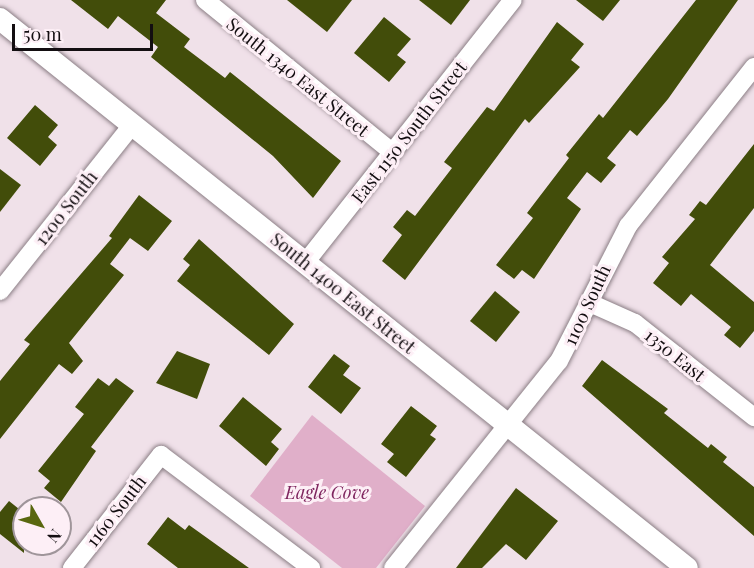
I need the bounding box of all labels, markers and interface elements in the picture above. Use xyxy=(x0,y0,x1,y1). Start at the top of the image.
scale bar xyxy=(15,12,156,50)
street label: South 1340 East Street xyxy=(222,13,374,141)
text: 50 m xyxy=(23,22,62,46)
street label: East 1150 South Street xyxy=(347,57,471,207)
street label: 1200 South xyxy=(30,167,102,249)
street label: South 1400 East Street xyxy=(266,228,420,358)
street label: 1100 South xyxy=(559,261,615,349)
street label: 1350 East xyxy=(640,324,710,386)
street label: 1160 South xyxy=(81,471,151,551)
park label: Eagle Cove xyxy=(285,481,369,503)
north arrow xyxy=(12,496,72,556)
text: N xyxy=(43,525,67,547)

